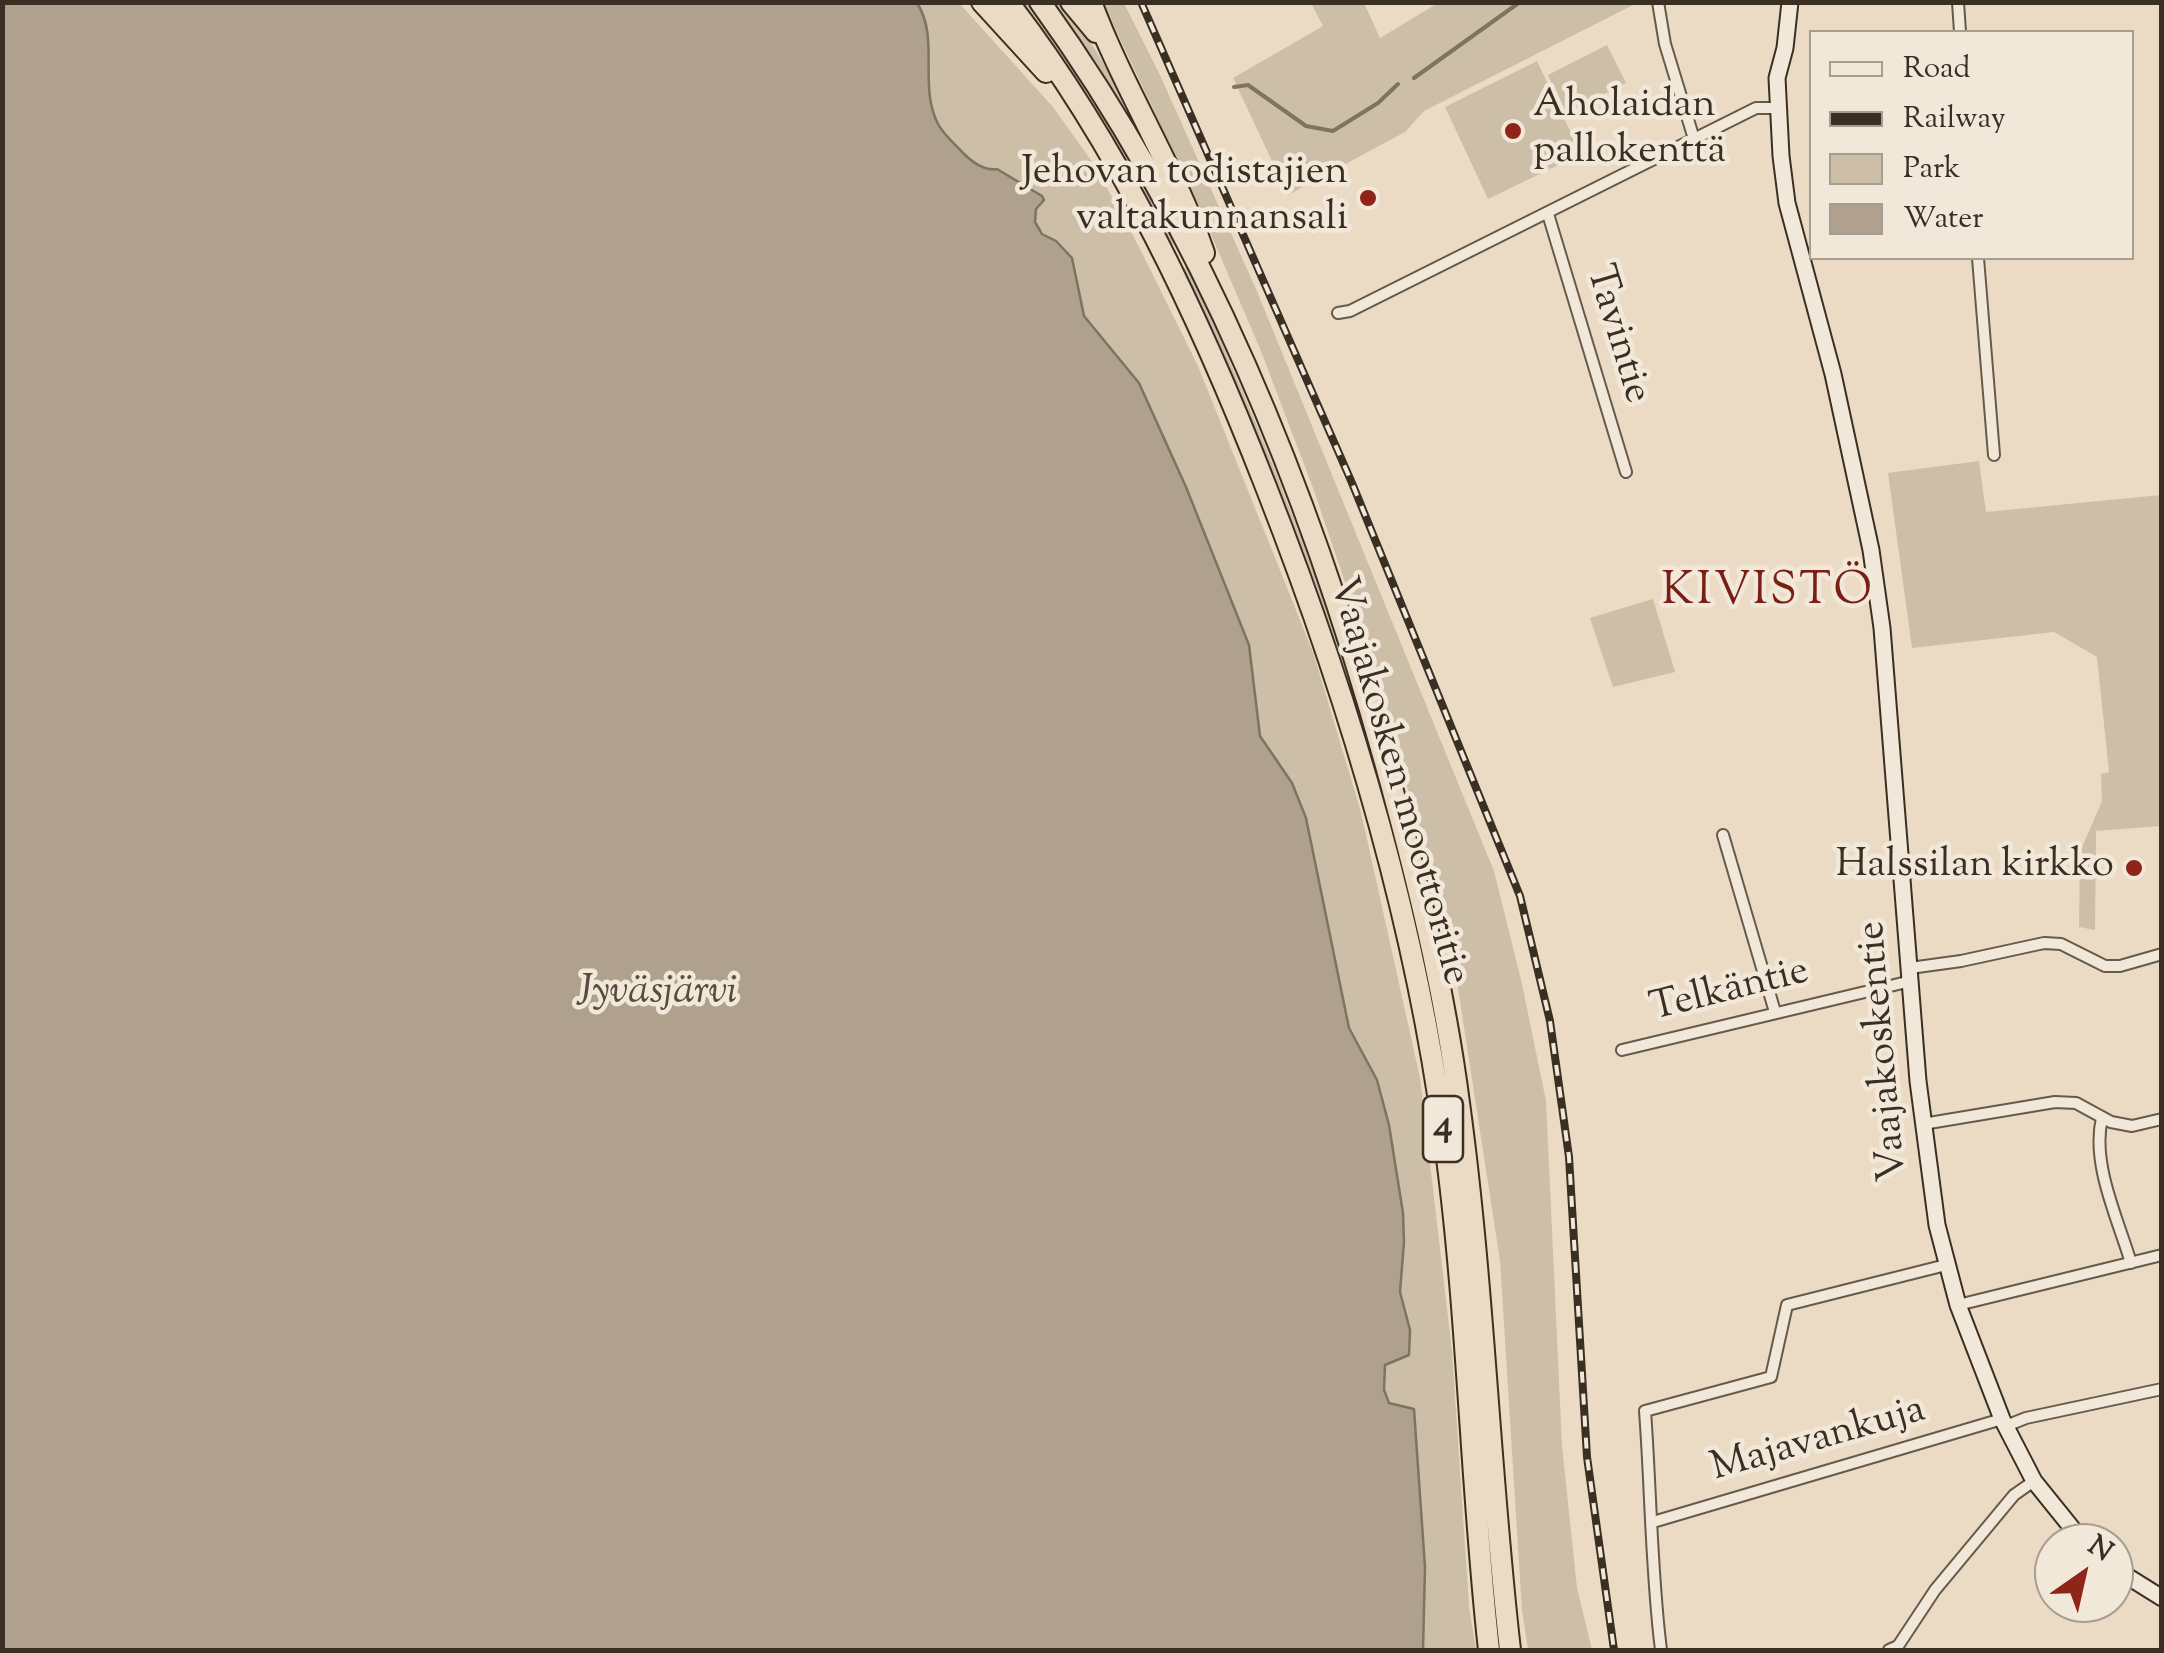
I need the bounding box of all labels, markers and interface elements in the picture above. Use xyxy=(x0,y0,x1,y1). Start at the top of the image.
legend xyxy=(1809,30,2134,260)
text: Road xyxy=(1903,48,1970,91)
place label: Aholaidan pallokenttä xyxy=(1533,84,1726,178)
text: Railway xyxy=(1903,98,2006,141)
marker: Aholaidan pallokenttä xyxy=(1502,120,1524,142)
text: Park xyxy=(1903,148,1960,191)
place label: Jehovan todistajien valtakunnansali xyxy=(1021,151,1348,245)
marker: Jehovan todistajien valtakunnansali xyxy=(1357,187,1379,209)
text: Water xyxy=(1903,198,1984,241)
street label: Tavintie xyxy=(1571,260,1659,410)
district label: KIVISTÖ xyxy=(1662,568,1874,622)
street label: Vaajakosken moottoritie xyxy=(1315,573,1477,991)
place label: Halssilan kirkko xyxy=(1836,844,2114,892)
marker: Halssilan kirkko xyxy=(2123,857,2145,879)
street label: Vaajakoskentie xyxy=(1851,919,1921,1183)
street label: Telkäntie xyxy=(1646,950,1814,1036)
water label: Jyväsjärvi xyxy=(577,970,737,1020)
road number: 4 xyxy=(1423,1096,1463,1162)
street label: Majavankuja xyxy=(1706,1389,1932,1495)
north arrow xyxy=(2034,1523,2134,1623)
text: N xyxy=(2079,1527,2120,1573)

